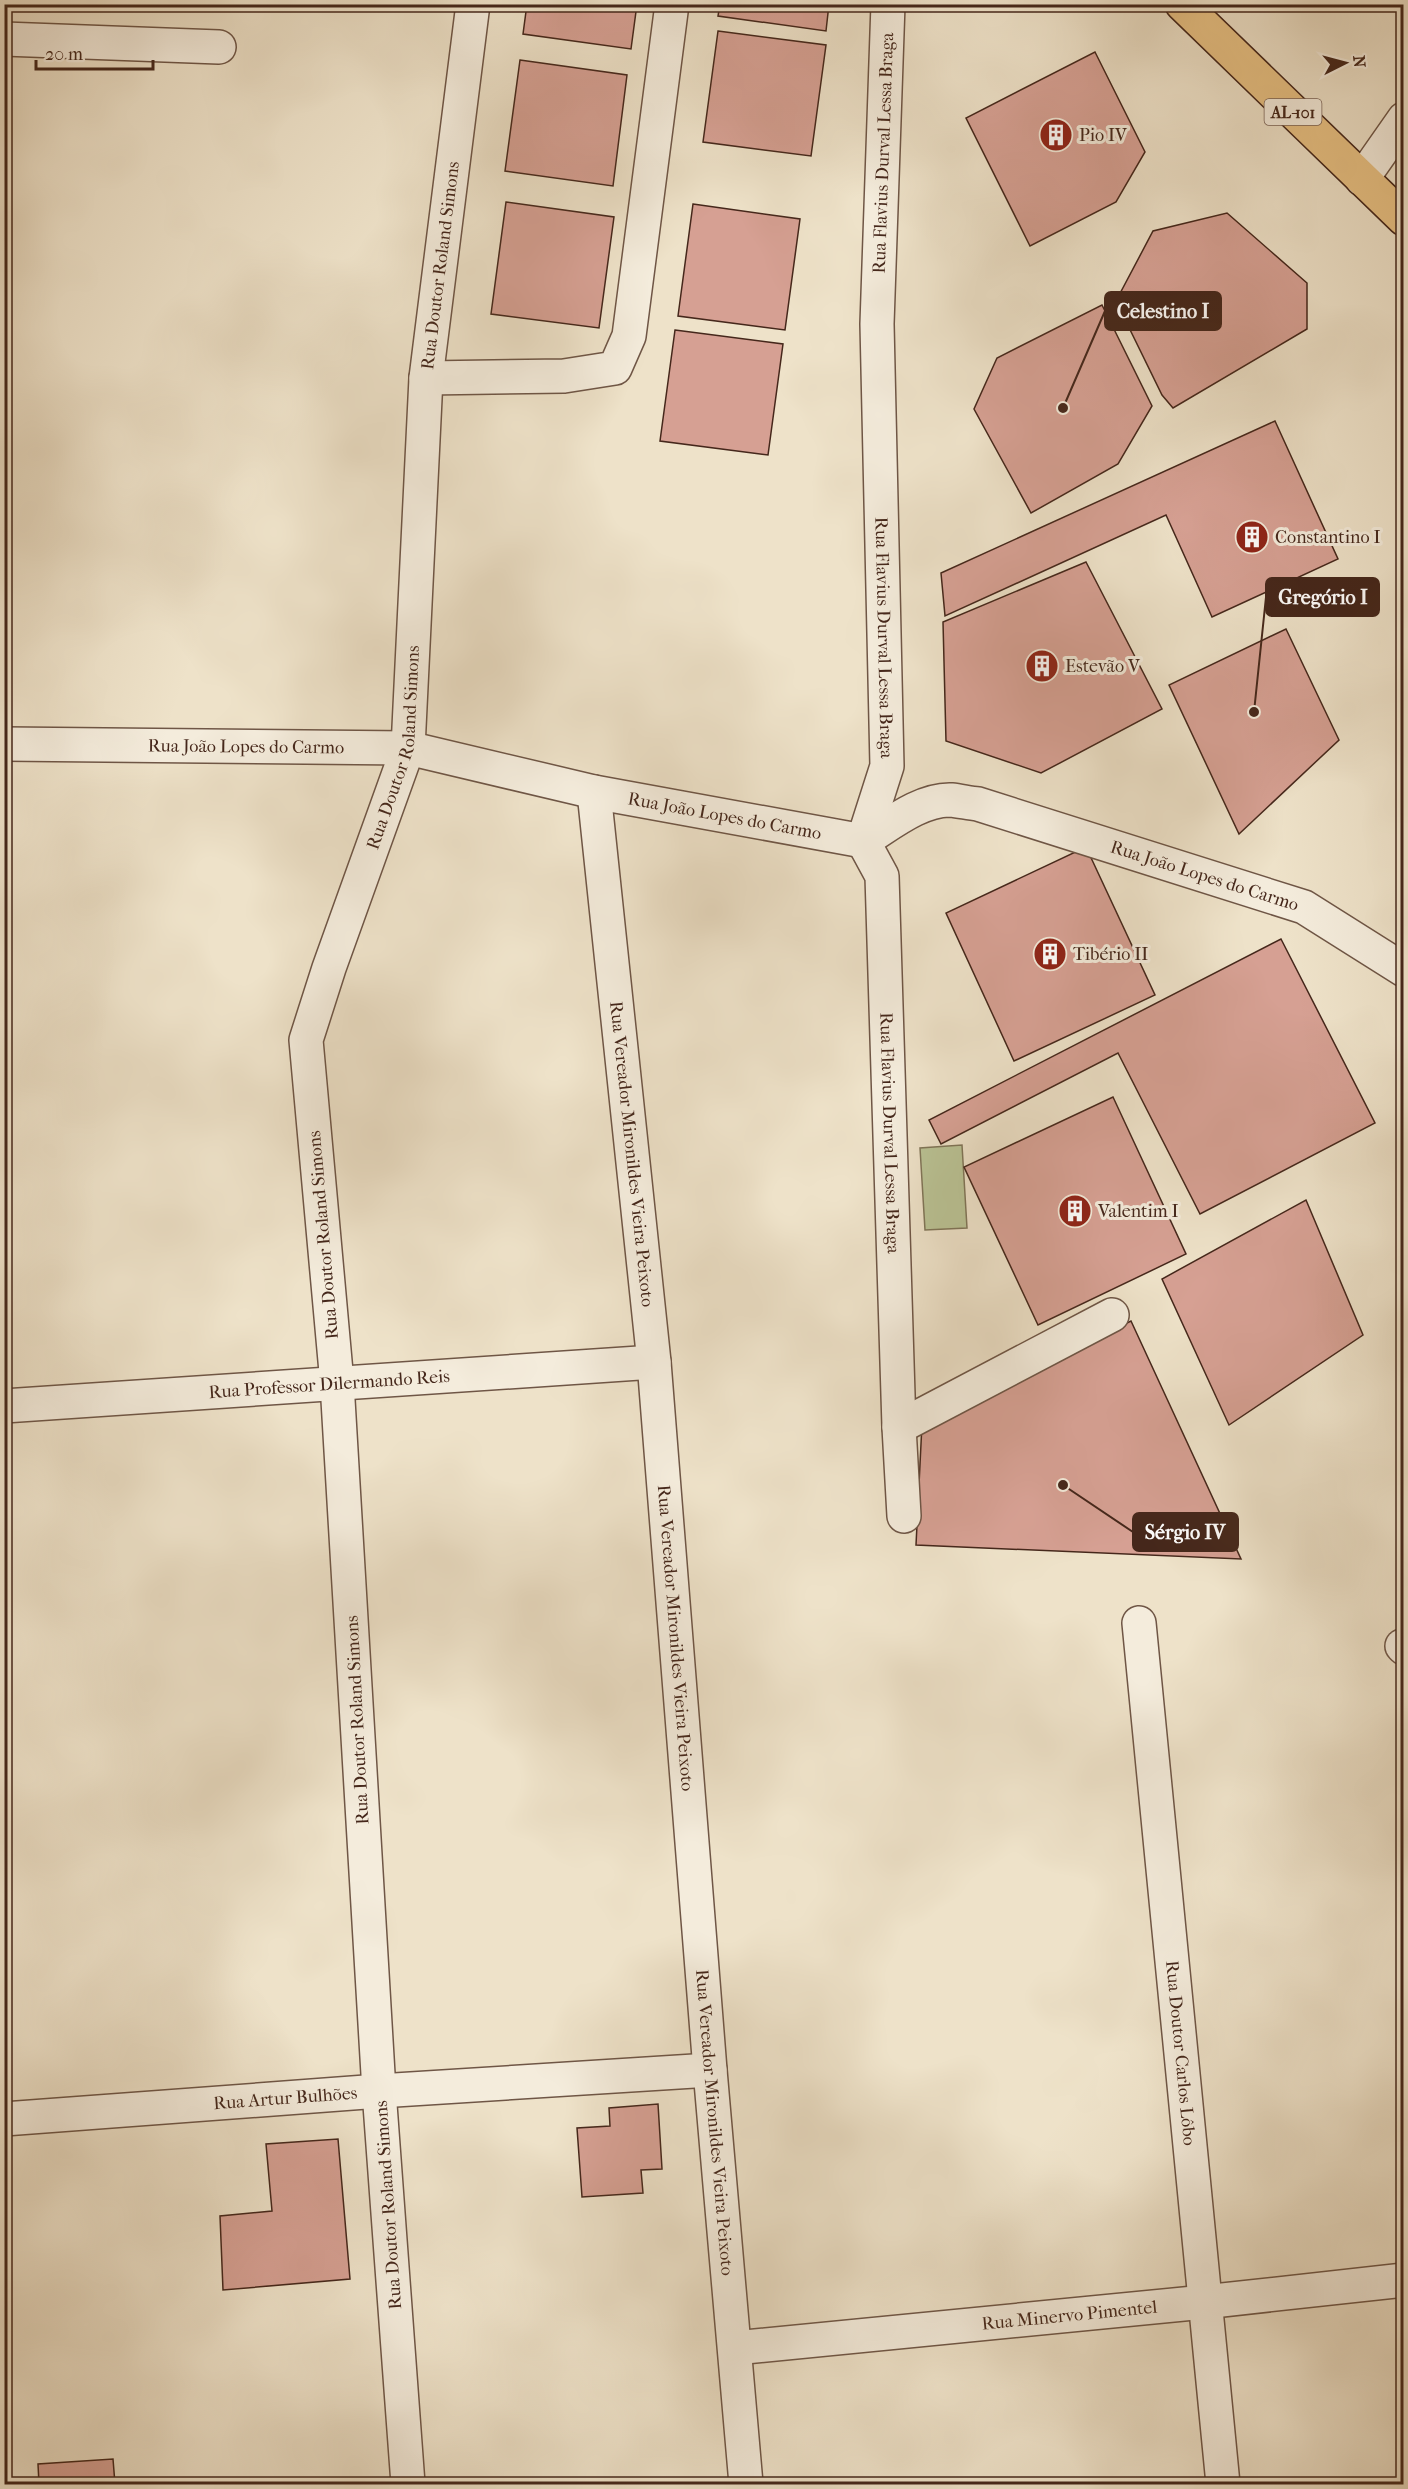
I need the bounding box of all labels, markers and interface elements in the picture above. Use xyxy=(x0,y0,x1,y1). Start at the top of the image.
street label: Rua Flavius Durval Lessa Braga xyxy=(869,31,898,274)
scale bar xyxy=(36,33,153,71)
north arrow xyxy=(1315,33,1375,93)
text: 20 m xyxy=(45,44,83,65)
text: N xyxy=(1349,54,1370,69)
road number: AL-101 xyxy=(1264,99,1322,125)
building icon: Pio IV xyxy=(1038,117,1074,153)
place label: Pio IV xyxy=(1079,125,1128,146)
street label: Rua Doutor Roland Simons xyxy=(417,160,464,371)
callout: Celestino I xyxy=(1105,292,1221,330)
text: Celestino I xyxy=(1117,300,1210,323)
street label: Rua Flavius Durval Lessa Braga xyxy=(870,517,897,759)
building icon: Constantino I xyxy=(1234,519,1270,555)
place label: Constantino I xyxy=(1275,527,1380,548)
callout: Gregório I xyxy=(1266,578,1379,616)
text: Gregório I xyxy=(1278,586,1368,609)
street label: Rua Doutor Roland Simons xyxy=(362,644,424,852)
building icon: Estevão V xyxy=(1024,648,1060,684)
place label: Estevão V xyxy=(1065,656,1141,677)
street label: Rua João Lopes do Carmo xyxy=(148,735,344,758)
street label: Rua João Lopes do Carmo xyxy=(626,788,823,844)
street label: Rua João Lopes do Carmo xyxy=(1108,836,1301,916)
building icon: Tibério II xyxy=(1032,936,1068,972)
place label: Tibério II xyxy=(1073,944,1148,965)
street label: Rua Vereador Mironildes Vieira Peixoto xyxy=(605,1000,658,1308)
street label: Rua Flavius Durval Lessa Braga xyxy=(875,1012,904,1255)
street label: Rua Doutor Roland Simons xyxy=(304,1129,343,1340)
building icon: Valentim I xyxy=(1057,1193,1093,1229)
place label: Valentim I xyxy=(1097,1201,1179,1222)
street label: Rua Professor Dilermando Reis xyxy=(208,1366,451,1403)
street label: Rua Vereador Mironildes Vieira Peixoto xyxy=(653,1484,698,1792)
callout: Sérgio IV xyxy=(1133,1513,1238,1551)
text: Sérgio IV xyxy=(1145,1521,1226,1544)
street label: Rua Doutor Roland Simons xyxy=(342,1614,373,1825)
street label: Rua Doutor Carlos Lôbo xyxy=(1161,1959,1200,2147)
street label: Rua Vereador Mironildes Vieira Peixoto xyxy=(691,1968,738,2277)
street label: Rua Artur Bulhões xyxy=(212,2083,358,2114)
street label: Rua Doutor Roland Simons xyxy=(371,2099,406,2310)
street label: Rua Minervo Pimentel xyxy=(981,2297,1158,2335)

